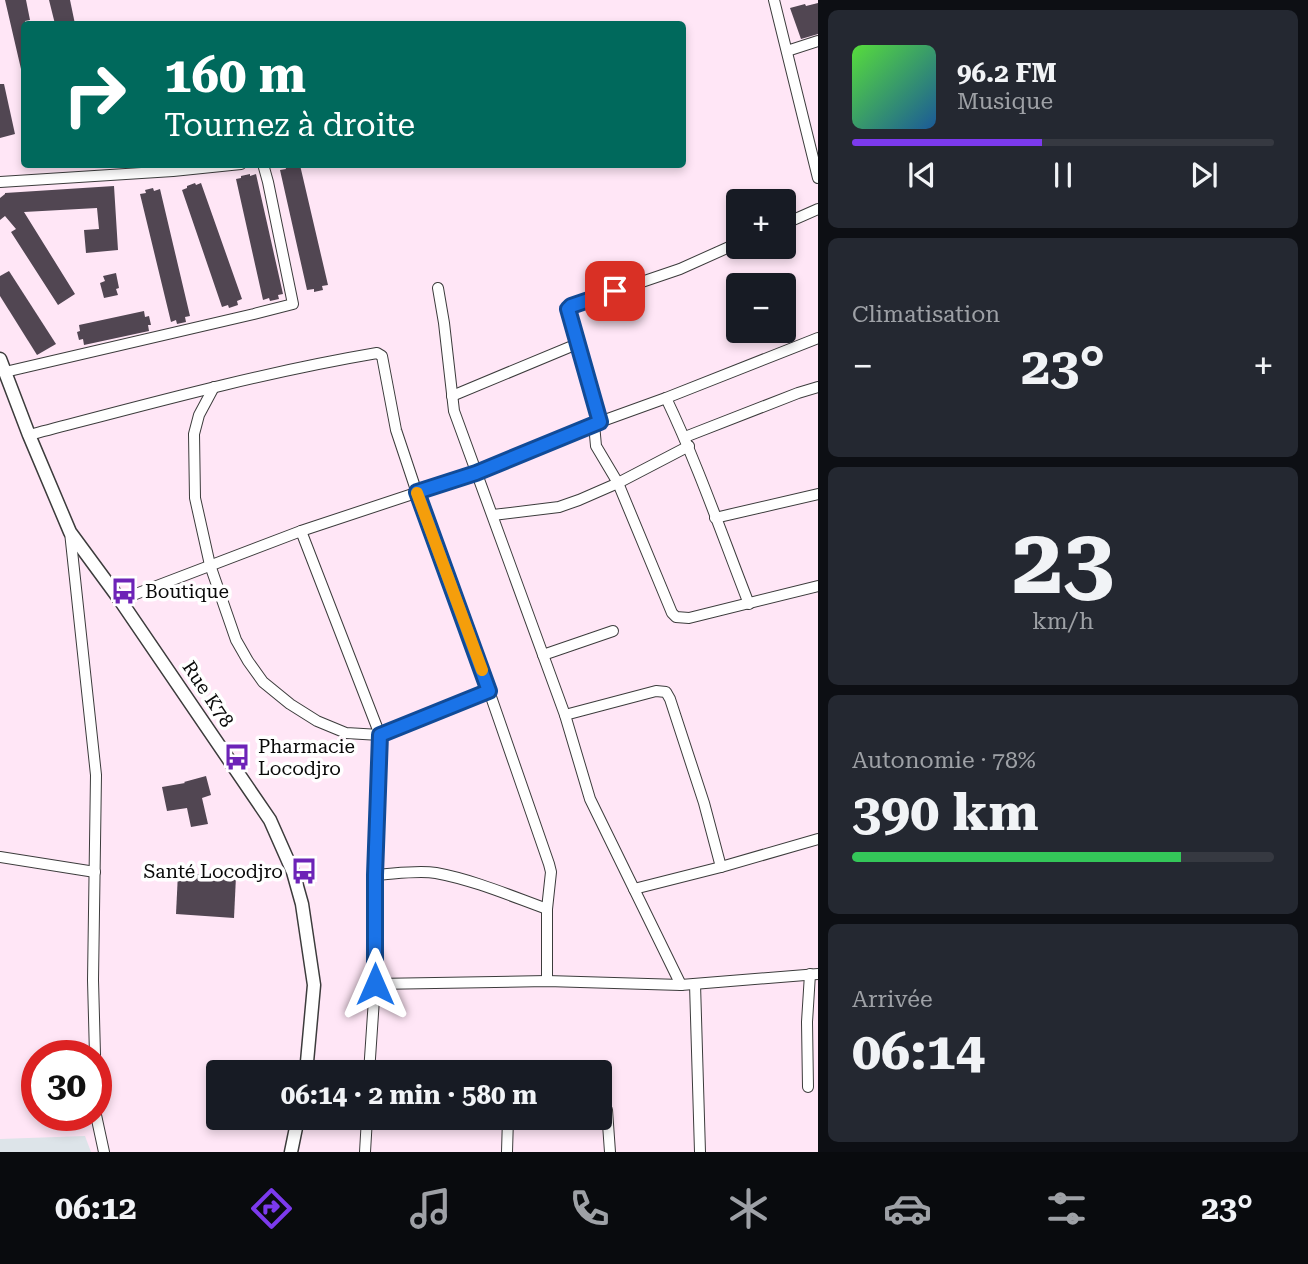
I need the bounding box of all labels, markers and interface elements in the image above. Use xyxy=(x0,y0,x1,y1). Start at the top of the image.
text: 160 m xyxy=(164,47,306,104)
icon: right xyxy=(49,49,140,140)
text: 96.2 FM xyxy=(957,58,1057,88)
text: Musique xyxy=(957,88,1053,115)
text: Tournez à droite xyxy=(164,106,415,144)
icon: previous xyxy=(903,156,941,194)
icon: pause xyxy=(1044,156,1082,194)
icon: next xyxy=(1185,156,1223,194)
map controls xyxy=(726,189,796,343)
button: + xyxy=(726,189,796,259)
pin xyxy=(585,261,645,321)
icon: arrive xyxy=(596,272,634,310)
button: − xyxy=(726,273,796,343)
text: Climatisation xyxy=(852,301,1000,328)
text: 23° xyxy=(1021,336,1105,397)
text: − xyxy=(852,344,873,388)
text: + xyxy=(1253,344,1274,388)
text: 23 xyxy=(1012,509,1114,615)
bus stop icon: Boutique xyxy=(109,576,139,606)
place label: Boutique xyxy=(145,580,229,603)
text: km/h xyxy=(1032,608,1094,635)
street label: Rue K78 xyxy=(177,656,239,732)
place label: Pharmacie Locodjro xyxy=(258,735,355,780)
bus stop icon: Pharmacie Locodjro xyxy=(222,742,252,772)
text: Autonomie · 78% xyxy=(852,747,1036,774)
text: 390 km xyxy=(852,782,1039,843)
bus stop icon: Santé Locodjro xyxy=(289,856,319,886)
place label: Santé Locodjro xyxy=(143,860,283,883)
position arrow xyxy=(338,947,412,1021)
text: Arrivée xyxy=(852,986,933,1013)
text: 06:14 xyxy=(852,1021,985,1082)
speed limit sign: 30 xyxy=(21,1040,112,1131)
text: 06:14 · 2 min · 580 m xyxy=(281,1080,537,1110)
icon: directions xyxy=(247,1184,296,1233)
icon: music xyxy=(406,1184,455,1233)
icon: phone xyxy=(565,1184,614,1233)
icon: climate xyxy=(724,1184,773,1233)
icon: car xyxy=(883,1184,932,1233)
icon: filters xyxy=(1042,1184,1091,1233)
text: 06:12 xyxy=(55,1189,137,1227)
text: 23° xyxy=(1201,1189,1253,1227)

